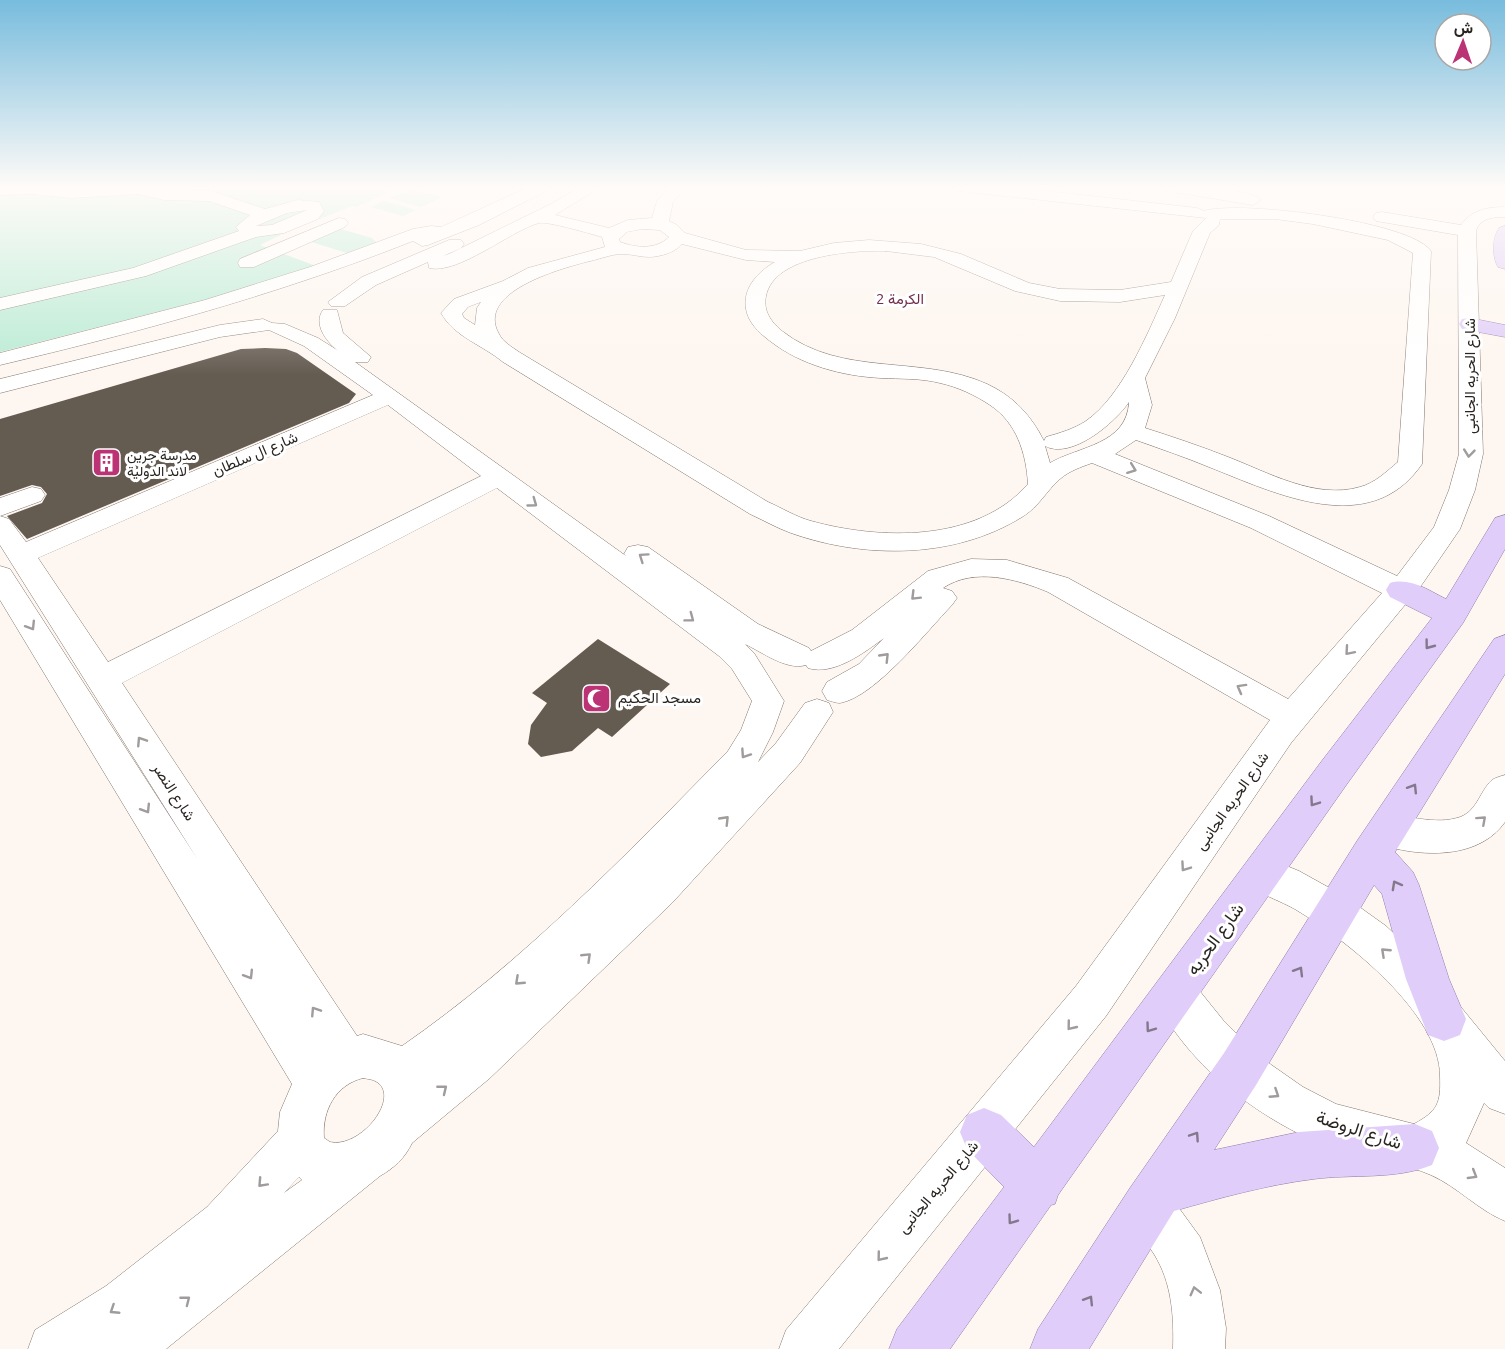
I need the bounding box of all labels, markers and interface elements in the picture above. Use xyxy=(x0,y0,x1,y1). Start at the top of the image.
north arrow xyxy=(1433,12,1493,72)
text: ش xyxy=(1454,18,1473,37)
district label: الكرمة 2 xyxy=(876,290,924,308)
street label: شارع الحريه الجانبى xyxy=(1461,318,1481,434)
street label: شارع ال سلطان xyxy=(210,428,301,482)
building icon: مدرسة جرين لاند الدولية xyxy=(90,447,122,479)
place label: مدرسة جرين لاند الدولية xyxy=(127,447,197,480)
one-way arrow xyxy=(1464,448,1476,457)
one-way arrow xyxy=(1126,462,1137,475)
one-way arrow xyxy=(526,495,537,506)
one-way arrow xyxy=(639,553,650,564)
one-way arrow xyxy=(912,588,923,599)
one-way arrow xyxy=(683,611,694,622)
one-way arrow xyxy=(24,620,36,630)
one-way arrow xyxy=(1426,638,1437,649)
one-way arrow xyxy=(1345,644,1356,655)
one-way arrow xyxy=(878,653,889,663)
mosque icon: مسجد الحكيم xyxy=(581,682,613,714)
one-way arrow xyxy=(1236,684,1247,695)
place label: مسجد الحكيم xyxy=(618,689,701,708)
one-way arrow xyxy=(137,737,149,747)
one-way arrow xyxy=(741,747,752,758)
street label: شارع الحريه الجانبى xyxy=(1191,748,1274,855)
street label: شارع النصر xyxy=(146,759,199,825)
one-way arrow xyxy=(1405,783,1416,794)
one-way arrow xyxy=(1310,795,1321,806)
one-way arrow xyxy=(138,803,150,813)
one-way arrow xyxy=(718,816,729,826)
one-way arrow xyxy=(1475,817,1486,828)
one-way arrow xyxy=(1181,861,1192,872)
one-way arrow xyxy=(1392,881,1403,891)
street label: شارع الحريه xyxy=(1181,899,1249,980)
one-way arrow xyxy=(1382,948,1392,959)
one-way arrow xyxy=(580,954,591,965)
one-way arrow xyxy=(1292,967,1304,977)
one-way arrow xyxy=(241,969,253,979)
one-way arrow xyxy=(515,974,525,985)
one-way arrow xyxy=(311,1007,322,1018)
one-way arrow xyxy=(1068,1019,1079,1030)
one-way arrow xyxy=(1147,1021,1158,1032)
one-way arrow xyxy=(436,1085,447,1096)
one-way arrow xyxy=(1269,1087,1279,1099)
street label: شارع الروضة xyxy=(1313,1106,1405,1155)
one-way arrow xyxy=(1188,1132,1199,1143)
street label: شارع الحريه الجانبى xyxy=(894,1137,984,1238)
one-way arrow xyxy=(1467,1168,1477,1180)
one-way arrow xyxy=(258,1176,269,1187)
one-way arrow xyxy=(1008,1214,1019,1225)
one-way arrow xyxy=(877,1250,888,1261)
one-way arrow xyxy=(1190,1286,1203,1296)
one-way arrow xyxy=(1082,1295,1093,1306)
one-way arrow xyxy=(180,1296,191,1307)
one-way arrow xyxy=(110,1303,121,1314)

